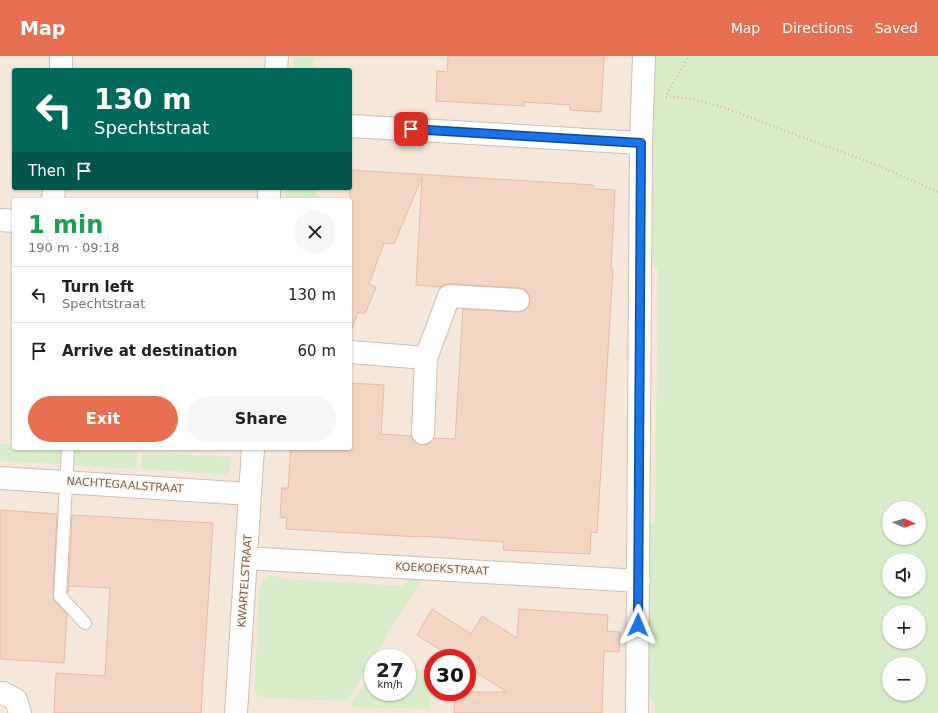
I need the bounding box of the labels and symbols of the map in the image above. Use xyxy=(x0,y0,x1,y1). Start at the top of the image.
pin xyxy=(394,112,428,146)
street label: NACHTEGAALSTRAAT xyxy=(66,474,184,496)
north arrow xyxy=(882,501,926,545)
street label: KWARTELSTRAAT xyxy=(235,534,255,628)
street label: KOEKOEKSTRAAT xyxy=(395,560,489,578)
position arrow xyxy=(617,604,659,646)
speed limit sign: 30 xyxy=(424,649,476,701)

